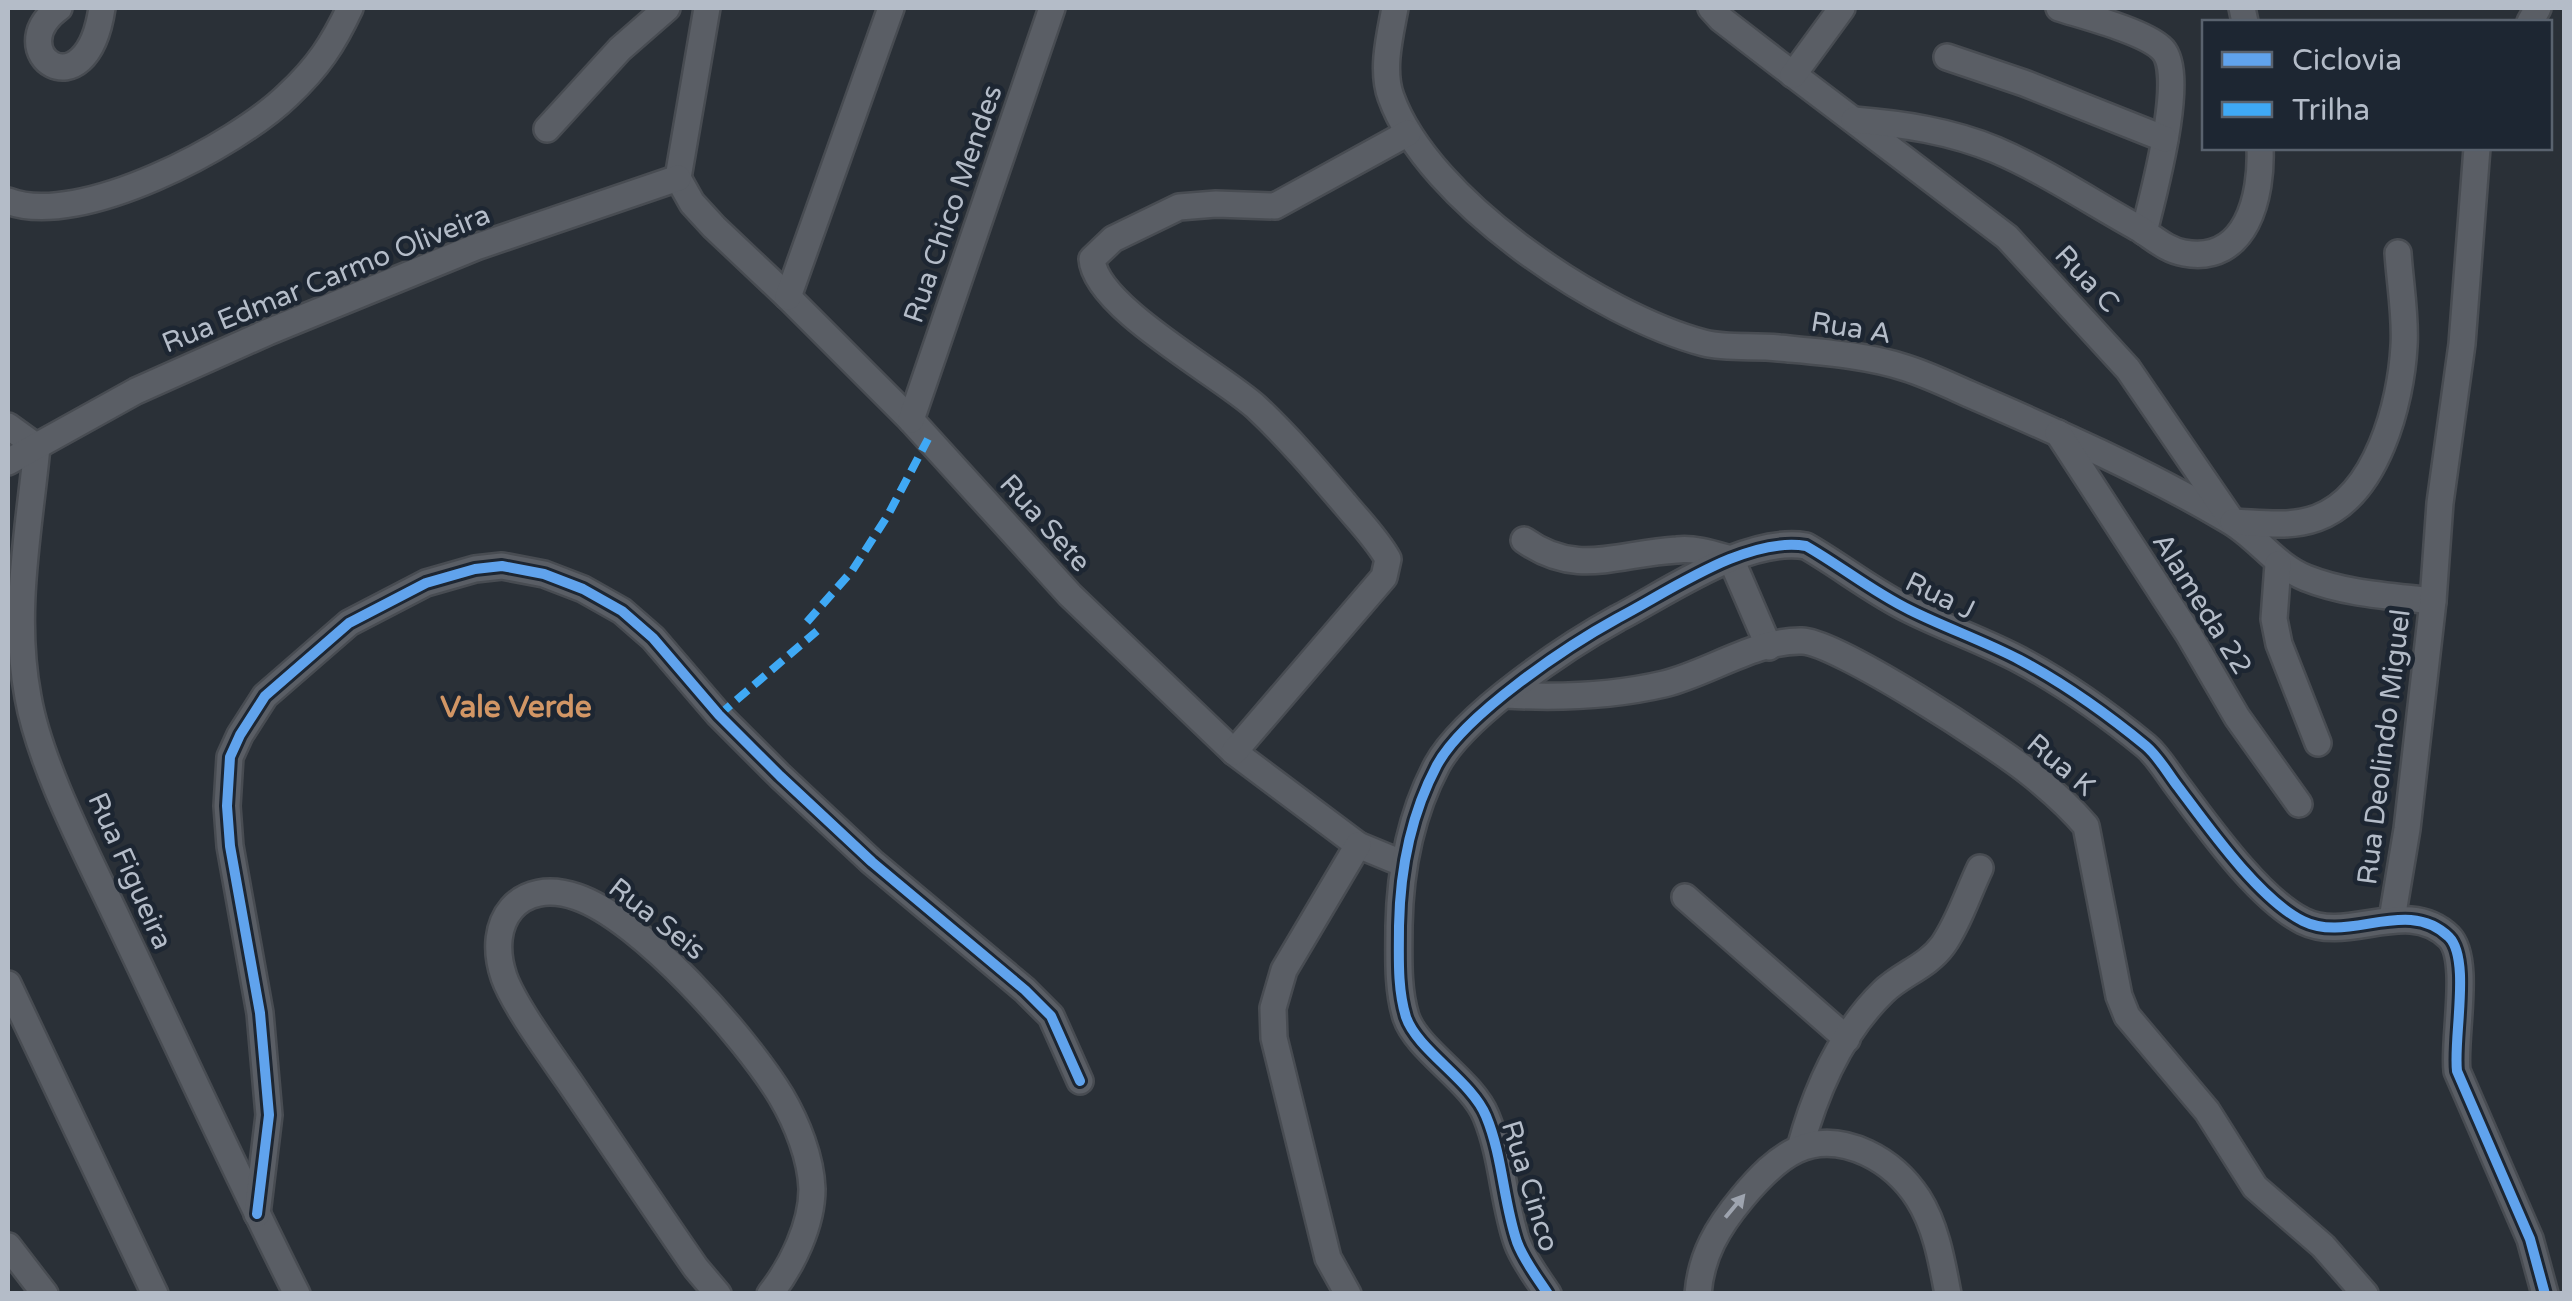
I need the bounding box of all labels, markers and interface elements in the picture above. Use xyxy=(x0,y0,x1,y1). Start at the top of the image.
legend xyxy=(2202,20,2552,150)
text: Ciclovia xyxy=(2292,42,2402,79)
street label: Rua Chico Mendes xyxy=(896,81,1010,327)
text: Trilha xyxy=(2292,92,2370,129)
street label: Rua Edmar Carmo Oliveira xyxy=(157,198,495,360)
street label: Rua C xyxy=(2047,238,2127,320)
street label: Rua A xyxy=(1808,305,1894,351)
street label: Rua Sete xyxy=(992,467,1098,579)
street label: Alameda 22 xyxy=(2145,527,2259,681)
street label: Rua J xyxy=(1900,565,1980,627)
street label: Rua Deolindo Miguel xyxy=(2350,607,2418,887)
district label: Vale Verde xyxy=(440,689,592,726)
street label: Rua K xyxy=(2020,727,2102,803)
street label: Rua Figueira xyxy=(80,787,180,955)
street label: Rua Seis xyxy=(602,871,712,967)
street label: Rua Cinco xyxy=(1494,1116,1566,1256)
one-way arrow xyxy=(1724,1194,1746,1219)

